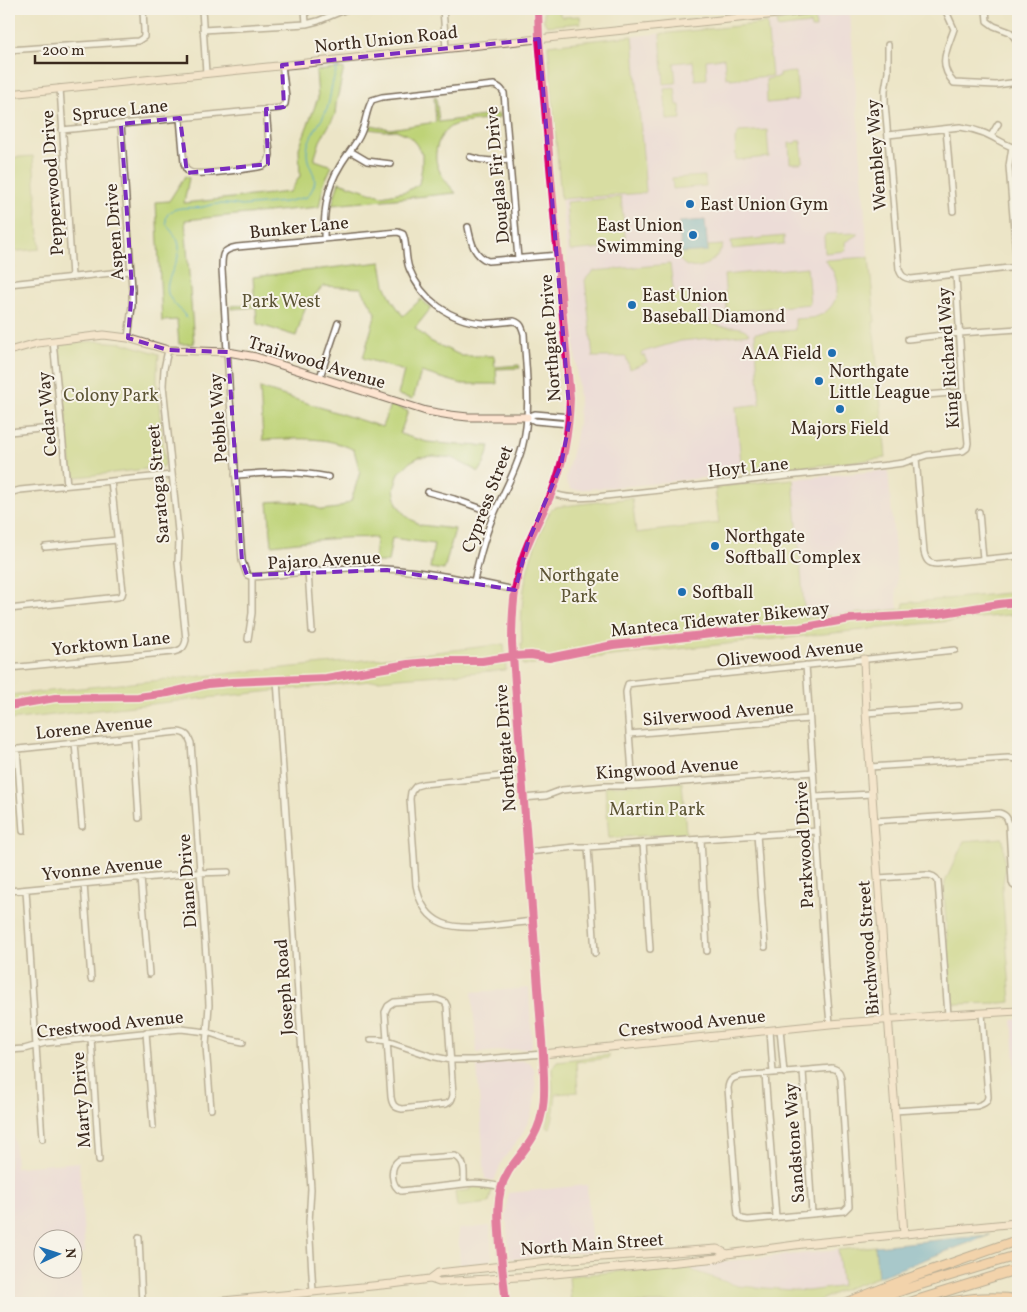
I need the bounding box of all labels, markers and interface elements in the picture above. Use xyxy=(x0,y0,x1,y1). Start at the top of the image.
street label: North Union Road xyxy=(313,21,459,60)
scale bar xyxy=(35,32,188,64)
text: 200 m xyxy=(42,41,85,62)
street label: Spruce Lane xyxy=(71,94,169,129)
street label: Wembley Way xyxy=(861,98,894,211)
street label: Douglas Fir Drive xyxy=(480,105,517,245)
street label: Pepperwood Drive xyxy=(36,109,71,257)
street label: Aspen Drive xyxy=(100,182,131,281)
place label: East Union Gym xyxy=(700,193,829,218)
marker: East Union Gym xyxy=(684,198,696,210)
street label: Bunker Lane xyxy=(248,211,350,246)
place label: East Union Swimming xyxy=(596,214,683,260)
marker: East Union Swimming xyxy=(687,229,699,241)
street label: Northgate Drive xyxy=(535,273,568,402)
place label: East Union Baseball Diamond xyxy=(642,284,786,330)
street label: King Richard Way xyxy=(932,286,967,430)
park label: Park West xyxy=(241,290,321,315)
marker: East Union Baseball Diamond xyxy=(626,299,638,311)
street label: Trailwood Avenue xyxy=(245,331,388,396)
place label: AAA Field xyxy=(741,342,822,367)
marker: AAA Field xyxy=(826,347,838,359)
place label: Northgate Little League xyxy=(829,360,930,406)
street label: Cedar Way xyxy=(32,370,65,457)
street label: Pebble Way xyxy=(204,372,235,464)
marker: Northgate Little League xyxy=(813,375,825,387)
park label: Colony Park xyxy=(63,384,159,409)
marker: Majors Field xyxy=(834,403,846,415)
place label: Majors Field xyxy=(791,417,889,442)
street label: Saratoga Street xyxy=(142,423,177,545)
street label: Cypress Street xyxy=(456,442,520,557)
street label: Hoyt Lane xyxy=(707,452,790,485)
place label: Northgate Softball Complex xyxy=(725,525,861,571)
marker: Northgate Softball Complex xyxy=(709,540,721,552)
street label: Pajaro Avenue xyxy=(267,546,381,577)
park label: Northgate Park xyxy=(539,564,619,610)
place label: Softball xyxy=(692,581,754,606)
marker: Softball xyxy=(676,586,688,598)
street label: Manteca Tidewater Bikeway xyxy=(610,597,831,644)
street label: Yorktown Lane xyxy=(51,626,172,663)
street label: Olivewood Avenue xyxy=(716,634,865,675)
street label: Northgate Drive xyxy=(490,683,523,812)
street label: Silverwood Avenue xyxy=(641,695,795,734)
street label: Lorene Avenue xyxy=(34,710,154,747)
street label: Kingwood Avenue xyxy=(595,752,739,787)
street label: Parkwood Drive xyxy=(790,781,821,909)
park label: Martin Park xyxy=(609,798,705,823)
street label: Diane Drive xyxy=(173,833,204,929)
street label: Yvonne Avenue xyxy=(40,851,164,888)
street label: Birchwood Street xyxy=(852,879,887,1016)
street label: Joseph Road xyxy=(270,938,301,1036)
street label: Crestwood Avenue xyxy=(618,1004,767,1045)
street label: Crestwood Avenue xyxy=(36,1005,185,1046)
street label: Marty Drive xyxy=(67,1051,98,1149)
street label: Sandstone Way xyxy=(779,1082,812,1204)
street label: North Main Street xyxy=(520,1228,665,1263)
north arrow xyxy=(32,1230,82,1280)
text: N xyxy=(60,1247,79,1259)

